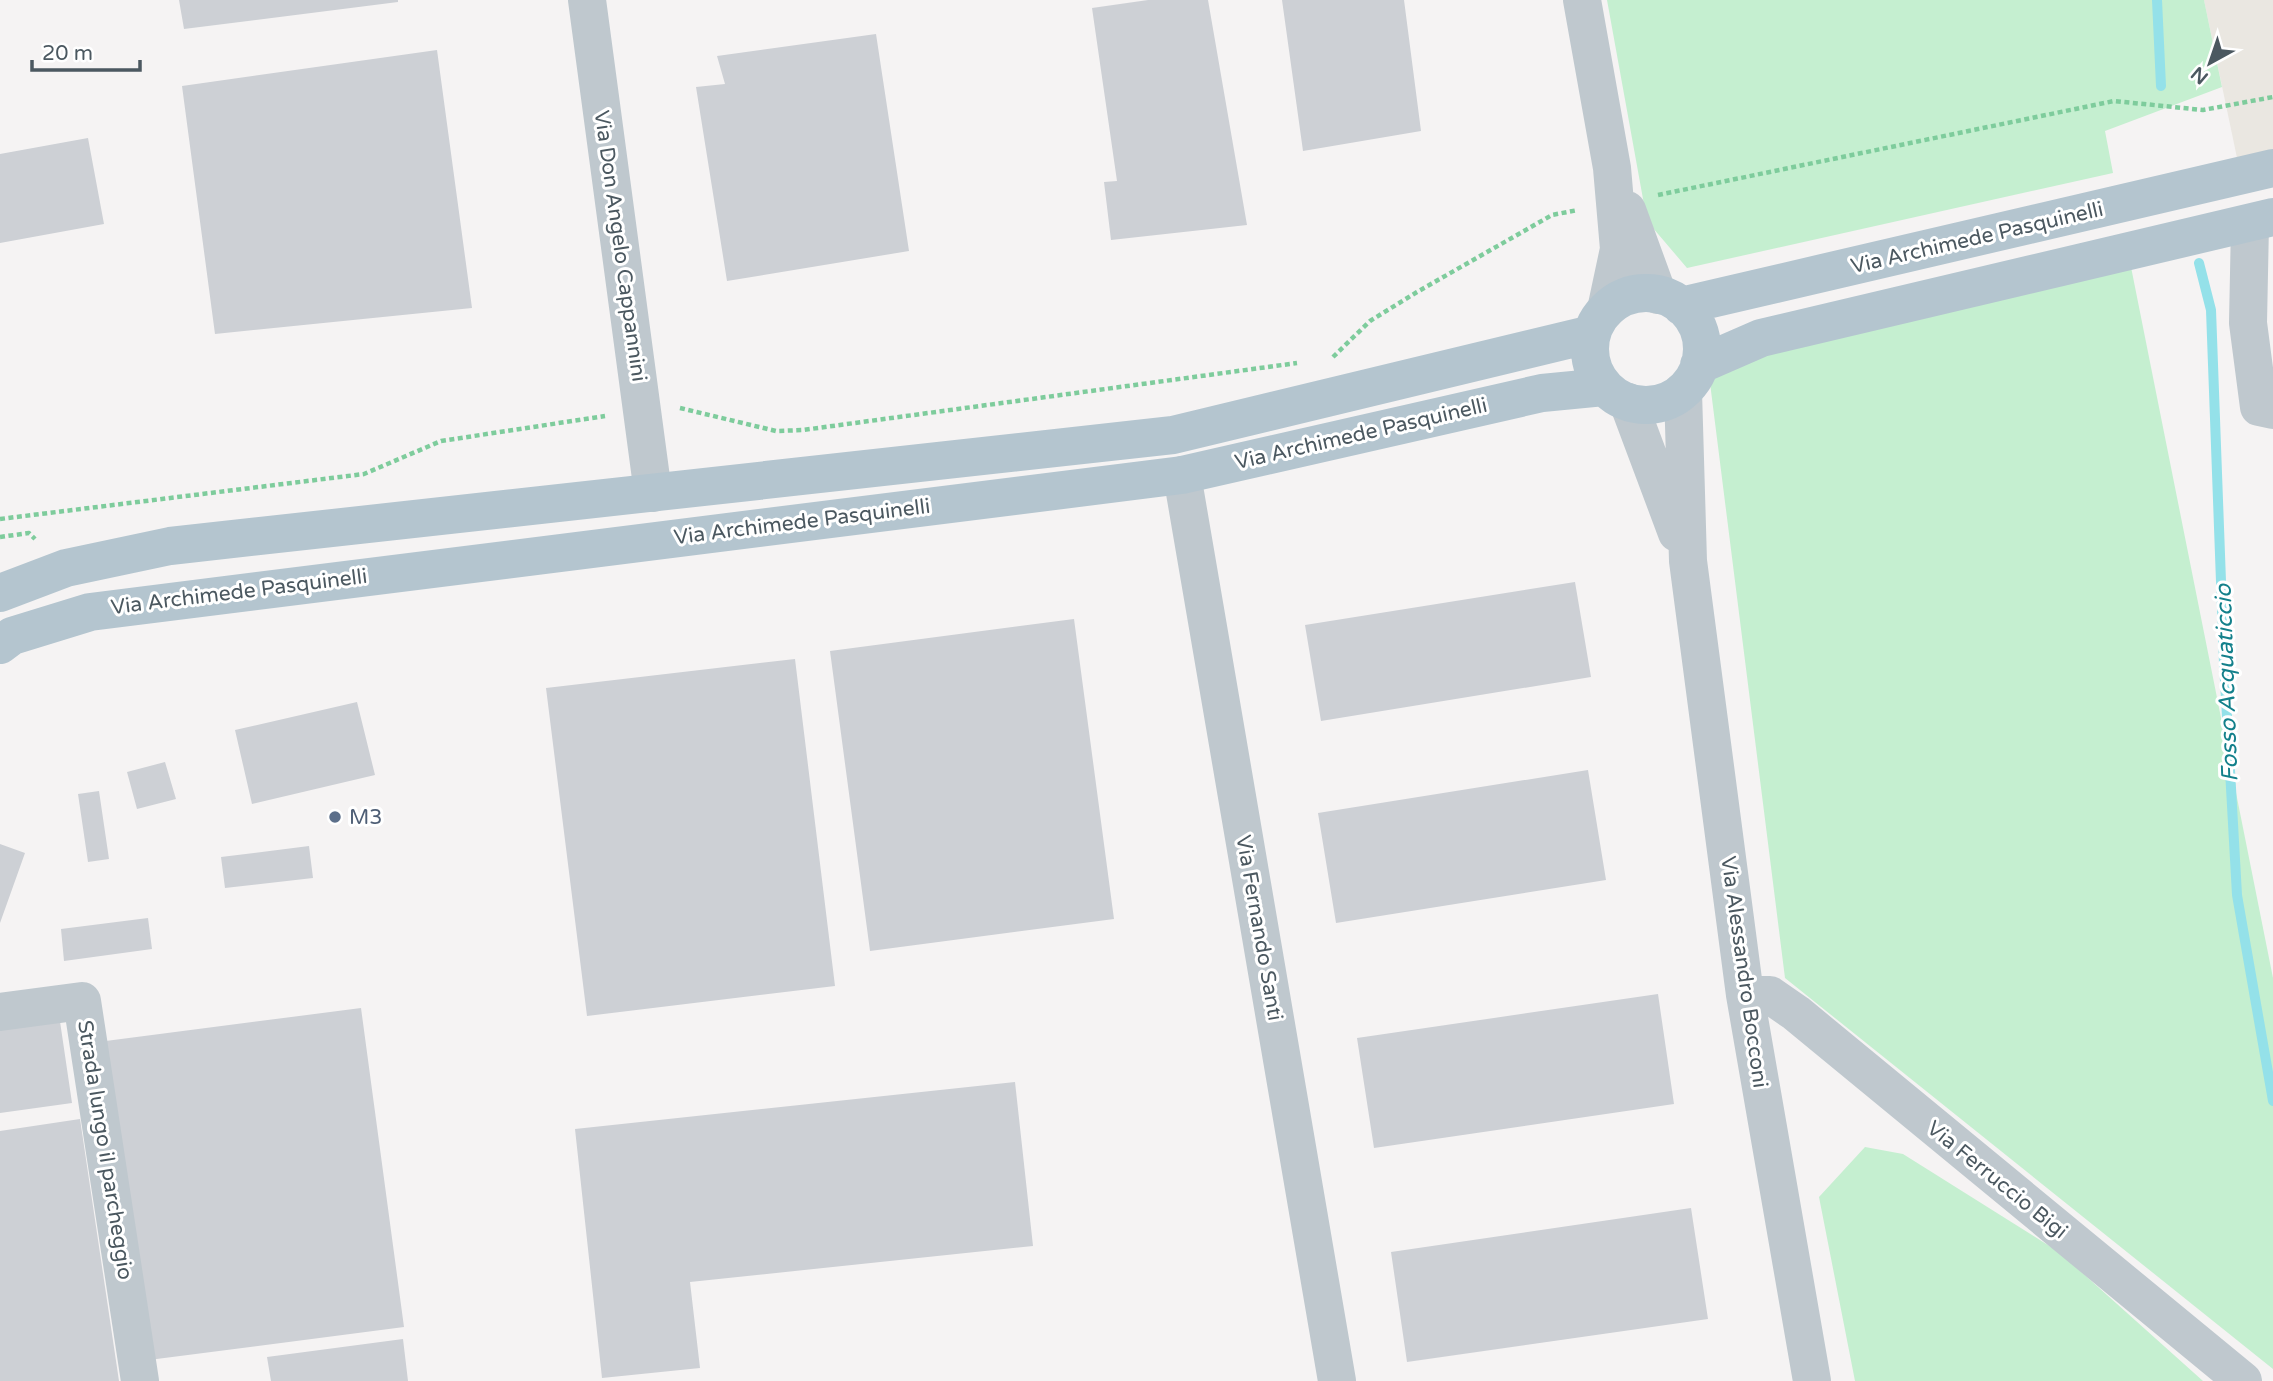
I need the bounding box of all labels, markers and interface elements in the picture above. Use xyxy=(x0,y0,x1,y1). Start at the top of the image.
scale bar xyxy=(32,28,140,72)
north arrow xyxy=(2175,28,2245,98)
text: 20 m xyxy=(42,41,93,66)
text: N xyxy=(2187,62,2213,89)
street label: Via Don Angelo Cappannini xyxy=(589,109,651,383)
street label: Via Archimede Pasquinelli xyxy=(1848,197,2106,279)
street label: Via Archimede Pasquinelli xyxy=(1232,393,1490,475)
street label: Via Archimede Pasquinelli xyxy=(672,494,932,550)
street label: Via Archimede Pasquinelli xyxy=(109,564,369,620)
water label: Fosso Acquaticcio xyxy=(2210,583,2244,782)
place label: M3 xyxy=(349,805,382,830)
marker: M3 xyxy=(327,809,343,825)
street label: Via Fernando Santi xyxy=(1230,833,1288,1023)
street label: Via Alessandro Bocconi xyxy=(1715,855,1773,1089)
street label: Strada lungo il parcheggio xyxy=(72,1019,138,1281)
street label: Via Ferruccio Bigi xyxy=(1922,1116,2072,1244)

